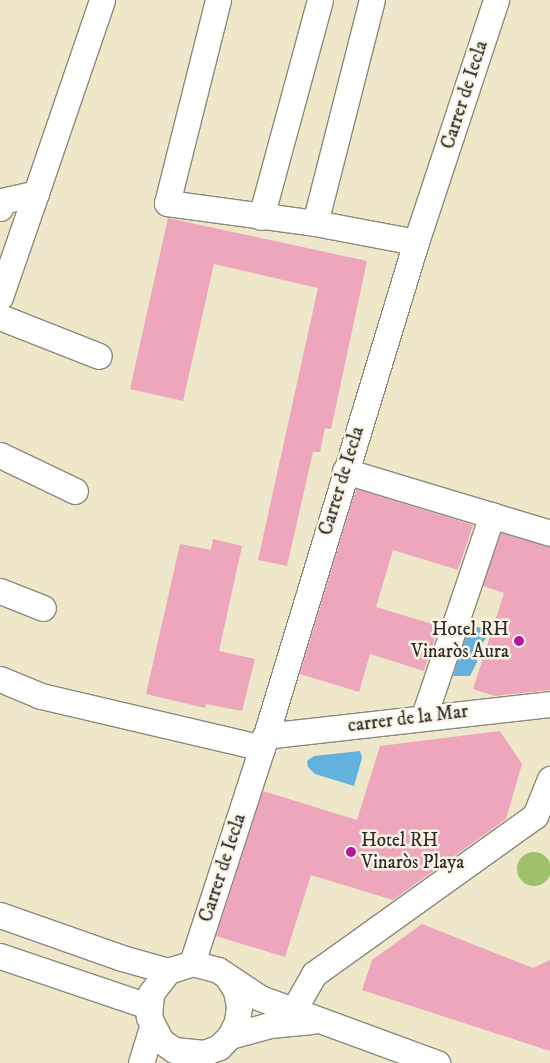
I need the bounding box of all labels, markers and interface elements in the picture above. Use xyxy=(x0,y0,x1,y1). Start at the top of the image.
street label: Carrer de Iecla xyxy=(437,38,493,152)
street label: Carrer de Iecla xyxy=(315,424,369,538)
place label: Hotel RH Vinaròs Aura xyxy=(411,619,509,663)
marker: Hotel RH Vinaròs Aura xyxy=(513,635,525,647)
street label: carrer de la Mar xyxy=(346,700,470,738)
street label: Carrer de Iecla xyxy=(195,811,251,925)
place label: Hotel RH Vinaròs Playa xyxy=(361,830,464,874)
marker: Hotel RH Vinaròs Playa xyxy=(345,846,357,858)

